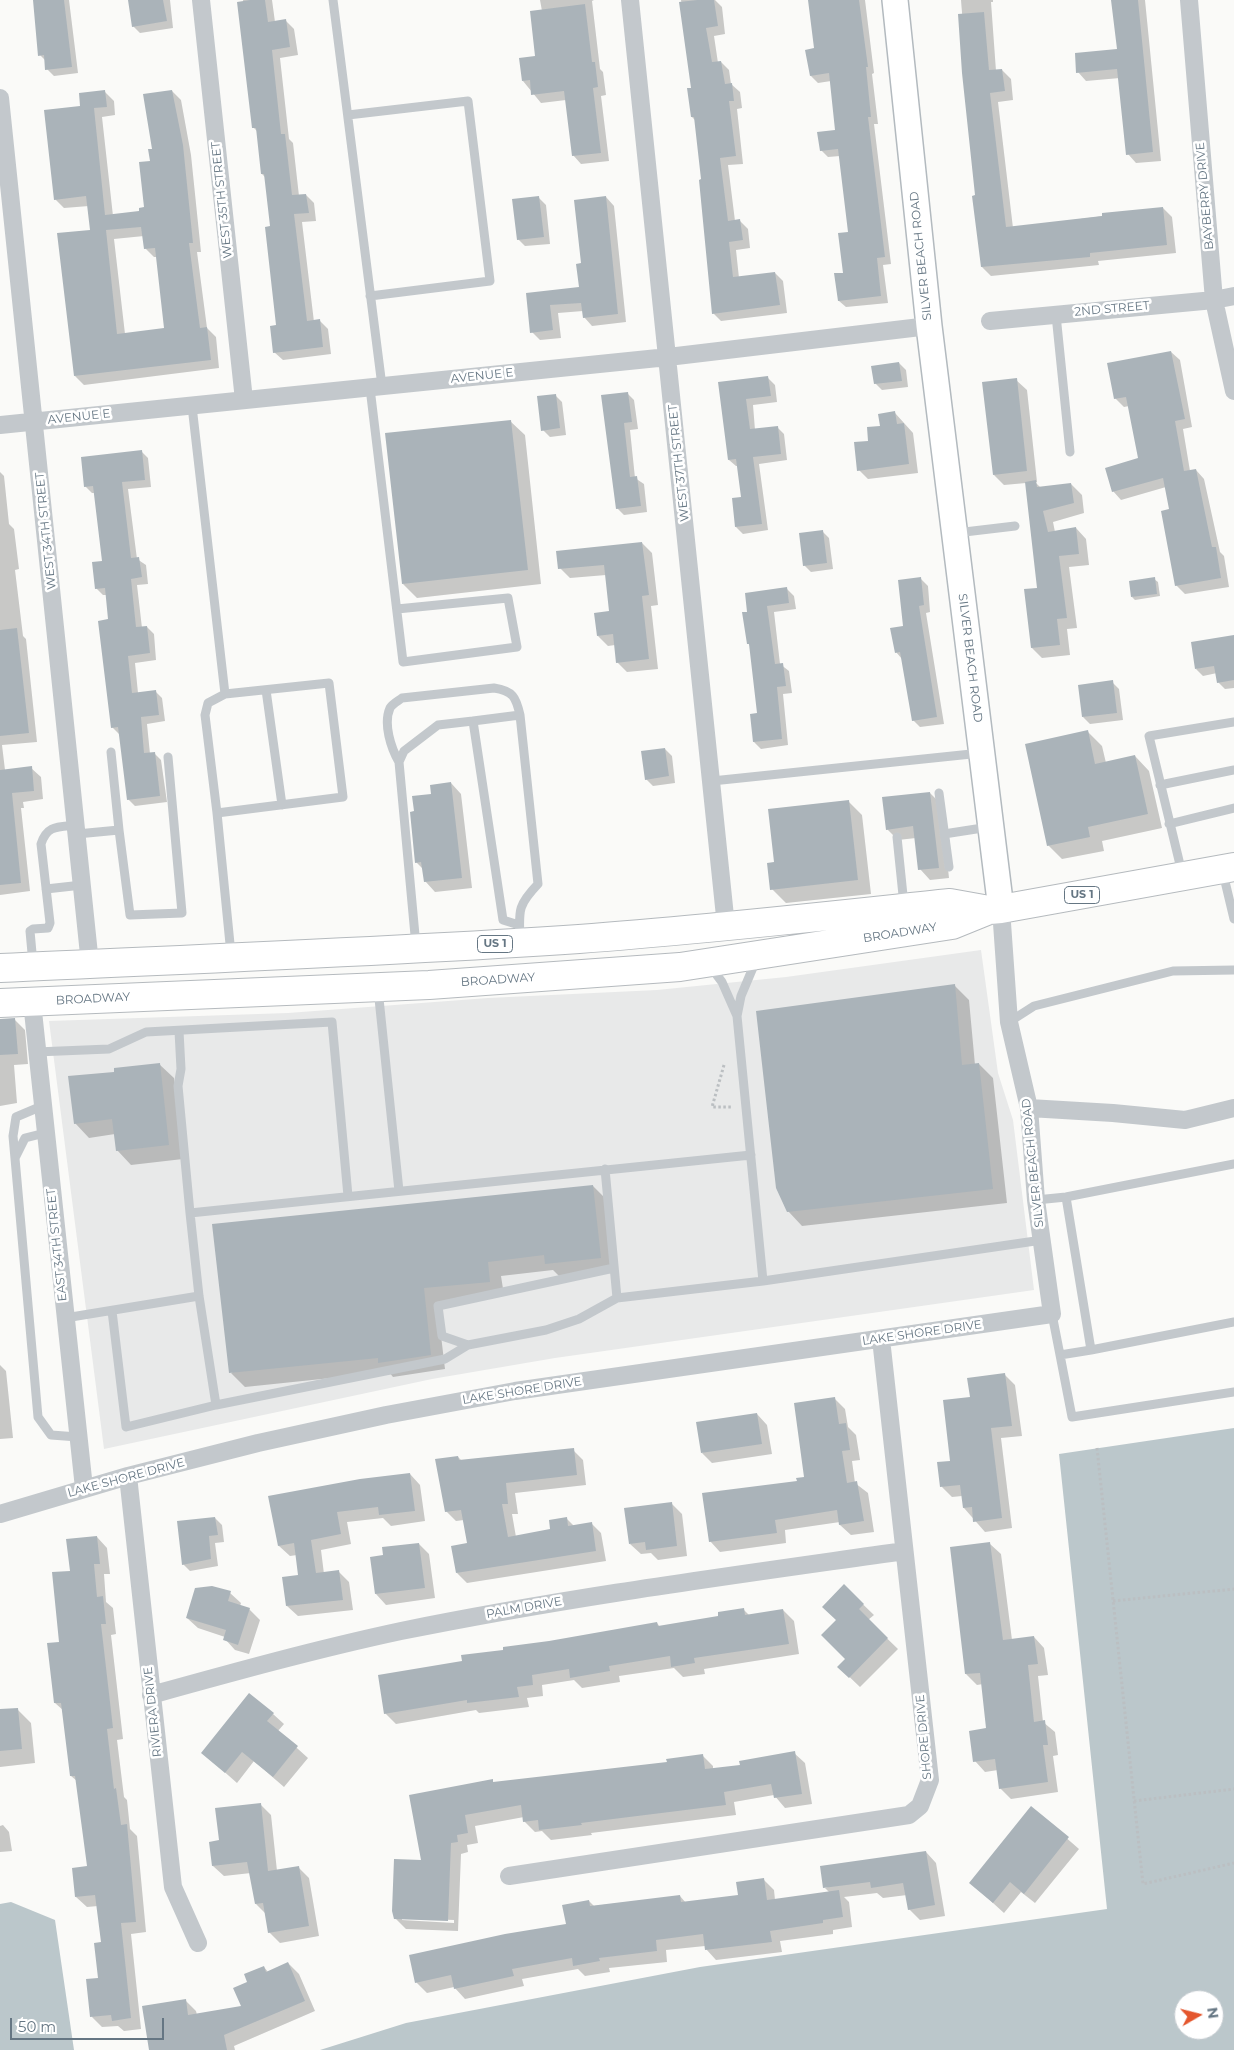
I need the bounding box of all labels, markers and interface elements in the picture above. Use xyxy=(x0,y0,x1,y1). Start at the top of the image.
street label: WEST 35TH STREET xyxy=(209,141,235,259)
street label: BAYBERRY DRIVE xyxy=(1193,142,1217,250)
street label: SILVER BEACH ROAD xyxy=(907,191,935,321)
street label: 2ND STREET xyxy=(1074,299,1150,319)
street label: AVENUE E xyxy=(450,366,514,386)
street label: WEST 37TH STREET xyxy=(666,404,692,522)
street label: AVENUE E xyxy=(47,407,111,427)
street label: WEST 34TH STREET xyxy=(33,472,59,590)
street label: SILVER BEACH ROAD xyxy=(955,593,985,723)
road number: US 1 xyxy=(1064,886,1100,904)
street label: BROADWAY xyxy=(862,920,938,946)
road number: US 1 xyxy=(478,936,512,952)
street label: BROADWAY xyxy=(460,970,536,990)
street label: BROADWAY xyxy=(55,990,131,1008)
street label: SILVER BEACH ROAD xyxy=(1019,1098,1047,1228)
street label: EAST 34TH STREET xyxy=(44,1188,70,1302)
street label: LAKE SHORE DRIVE xyxy=(861,1317,983,1349)
street label: LAKE SHORE DRIVE xyxy=(461,1374,583,1408)
street label: LAKE SHORE DRIVE xyxy=(66,1455,186,1501)
street label: PALM DRIVE xyxy=(485,1594,563,1622)
street label: RIVIERA DRIVE xyxy=(141,1666,165,1758)
street label: SHORE DRIVE xyxy=(913,1694,935,1780)
north arrow xyxy=(1174,1990,1224,2040)
text: N xyxy=(1203,2006,1223,2020)
scale bar xyxy=(12,2008,166,2040)
text: 50 m xyxy=(18,2017,56,2036)

